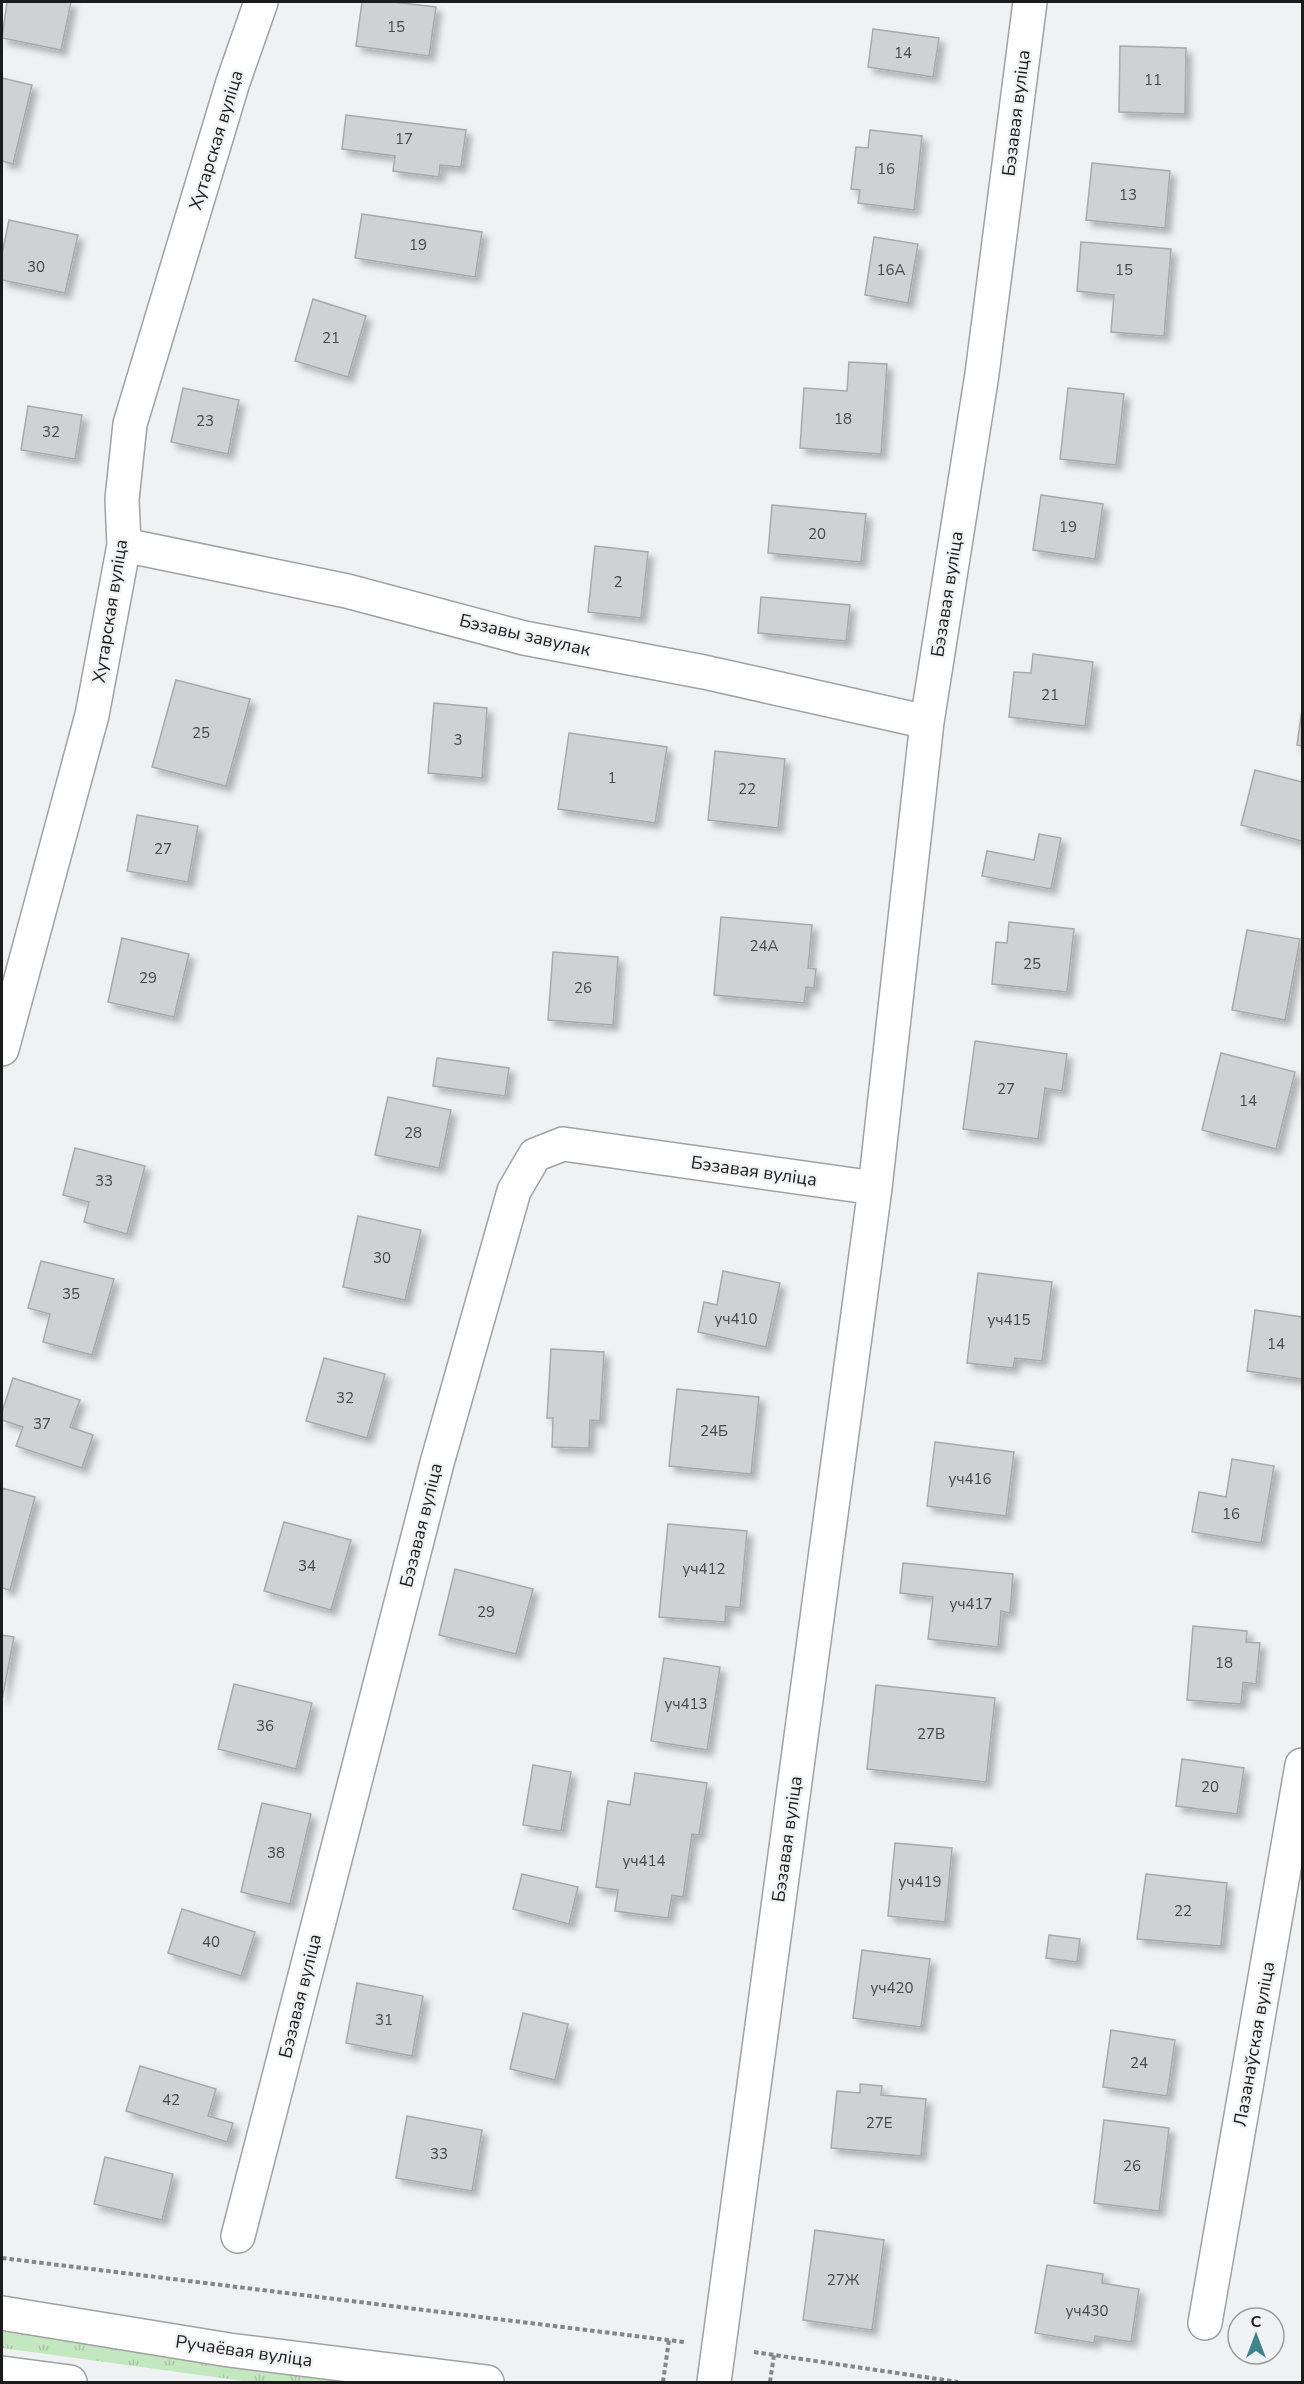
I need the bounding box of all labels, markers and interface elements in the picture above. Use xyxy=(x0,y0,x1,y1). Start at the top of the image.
house number: 15 xyxy=(387,17,405,37)
house number: 14 xyxy=(894,43,912,63)
street label: Бэзавая вуліца xyxy=(996,48,1036,178)
street label: Хутарская вуліца xyxy=(183,67,249,213)
house number: 11 xyxy=(1144,70,1162,90)
house number: 17 xyxy=(395,129,413,149)
house number: 16 xyxy=(877,159,895,179)
house number: 13 xyxy=(1119,185,1137,205)
house number: 19 xyxy=(409,235,427,255)
house number: 30 xyxy=(27,257,45,277)
house number: 16А xyxy=(877,260,906,280)
house number: 15 xyxy=(1115,260,1133,280)
house number: 21 xyxy=(322,328,340,348)
house number: 18 xyxy=(834,409,852,429)
house number: 23 xyxy=(196,411,214,431)
house number: 32 xyxy=(42,422,60,442)
house number: 19 xyxy=(1059,517,1077,537)
house number: 20 xyxy=(808,524,826,544)
street label: Бэзавая вуліца xyxy=(925,529,969,659)
street label: Хутарская вуліца xyxy=(87,537,133,685)
house number: 2 xyxy=(613,572,623,592)
street label: Бэзавы завулак xyxy=(457,608,593,662)
house number: 21 xyxy=(1041,685,1059,705)
house number: 25 xyxy=(192,723,210,743)
house number: 3 xyxy=(453,730,463,750)
house number: 1 xyxy=(607,768,617,788)
house number: 22 xyxy=(738,779,756,799)
house number: 27 xyxy=(154,839,172,859)
house number: 24А xyxy=(750,936,779,956)
house number: 25 xyxy=(1023,954,1041,974)
house number: 29 xyxy=(139,968,157,988)
house number: 26 xyxy=(574,978,592,998)
house number: 27 xyxy=(997,1079,1015,1099)
house number: 14 xyxy=(1239,1091,1257,1111)
house number: 28 xyxy=(404,1123,422,1143)
street label: Бэзавая вуліца xyxy=(689,1150,819,1192)
house number: 33 xyxy=(95,1171,113,1191)
house number: 30 xyxy=(373,1248,391,1268)
house number: 35 xyxy=(62,1284,80,1304)
house number: уч410 xyxy=(714,1309,758,1329)
house number: уч415 xyxy=(987,1310,1031,1330)
house number: 14 xyxy=(1267,1334,1285,1354)
house number: 32 xyxy=(336,1388,354,1408)
house number: 37 xyxy=(33,1414,51,1434)
house number: 24Б xyxy=(700,1421,728,1441)
street label: Бэзавая вуліца xyxy=(394,1460,448,1590)
house number: уч416 xyxy=(948,1469,992,1489)
house number: 16 xyxy=(1222,1504,1240,1524)
house number: 34 xyxy=(298,1556,316,1576)
house number: уч412 xyxy=(682,1559,726,1579)
house number: уч417 xyxy=(949,1594,993,1614)
house number: 29 xyxy=(477,1602,495,1622)
house number: 18 xyxy=(1215,1653,1233,1673)
house number: уч413 xyxy=(664,1694,708,1714)
house number: 36 xyxy=(256,1716,274,1736)
house number: 27В xyxy=(917,1724,945,1744)
street label: Бэзавая вуліца xyxy=(766,1774,808,1904)
house number: 20 xyxy=(1201,1777,1219,1797)
house number: 38 xyxy=(267,1843,285,1863)
house number: уч414 xyxy=(622,1851,666,1871)
house number: уч419 xyxy=(898,1872,942,1892)
house number: 22 xyxy=(1174,1901,1192,1921)
street label: Бэзавая вуліца xyxy=(273,1931,327,2061)
house number: 40 xyxy=(202,1932,220,1952)
street label: Лазанаўская вуліца xyxy=(1228,1960,1280,2128)
house number: уч420 xyxy=(870,1978,914,1998)
house number: 31 xyxy=(375,2010,393,2030)
house number: 24 xyxy=(1130,2053,1148,2073)
house number: 42 xyxy=(162,2090,180,2110)
house number: 27Е xyxy=(866,2113,892,2133)
house number: 33 xyxy=(430,2144,448,2164)
house number: 26 xyxy=(1123,2156,1141,2176)
house number: 27Ж xyxy=(827,2270,860,2290)
house number: уч430 xyxy=(1065,2301,1109,2321)
north arrow xyxy=(1226,2306,1286,2366)
text: С xyxy=(1251,2311,1262,2333)
street label: Ручаёвая вуліца xyxy=(174,2330,314,2372)

